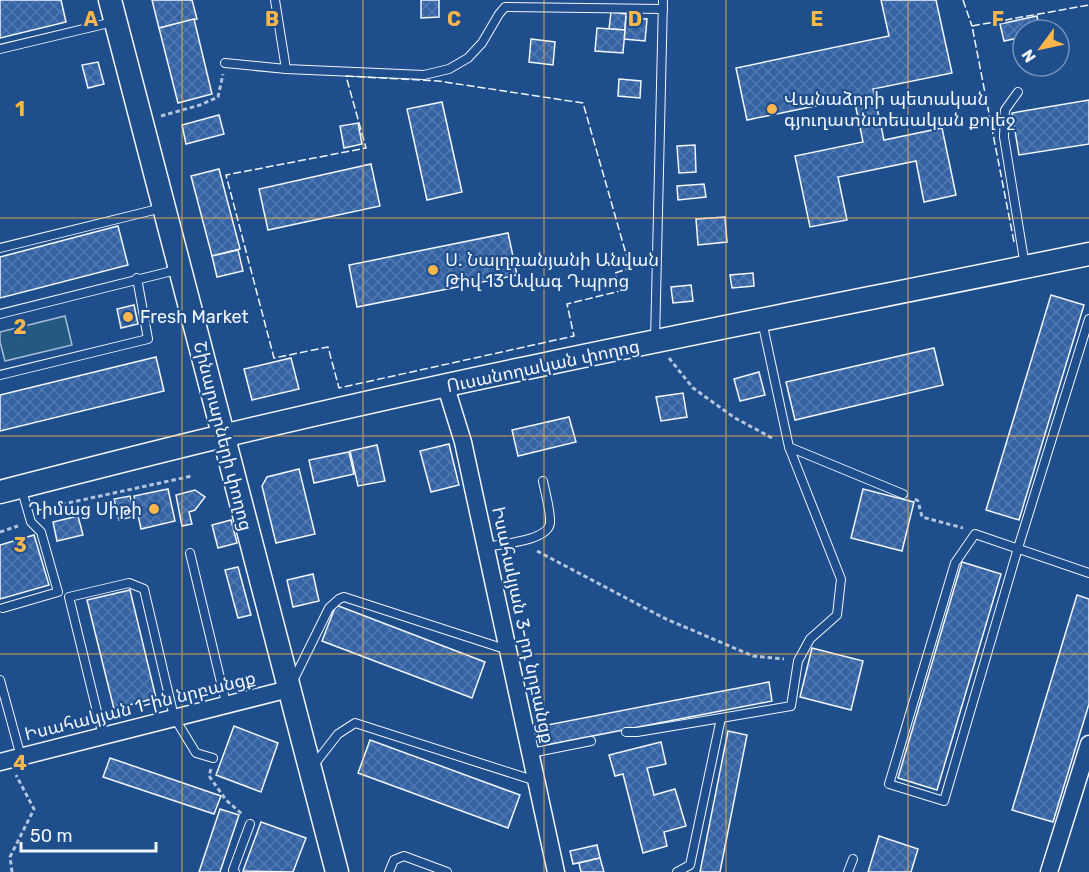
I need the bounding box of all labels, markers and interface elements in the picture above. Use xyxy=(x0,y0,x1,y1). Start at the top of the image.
text: A xyxy=(84,7,99,31)
text: B xyxy=(265,7,279,31)
text: C xyxy=(447,7,461,31)
text: D xyxy=(628,7,642,31)
text: E xyxy=(811,7,823,31)
text: F xyxy=(992,7,1004,31)
north arrow xyxy=(1011,18,1071,78)
text: N xyxy=(1018,46,1040,66)
place label: Վանաձորի պետական գյուղատնտեսական քոլեջ xyxy=(784,88,1015,131)
text: 1 xyxy=(15,97,25,121)
marker: Վանաձորի պետական գյուղատնտեսական քոլեջ xyxy=(765,102,779,116)
place label: Ս. Նալղռանյանի Անվան Թիվ 13 Ավագ Դպրոց xyxy=(445,249,659,292)
marker: Ս. Նալղռանյանի Անվան Թիվ 13 Ավագ Դպրոց xyxy=(426,263,440,277)
place label: Fresh Market xyxy=(140,306,249,328)
marker: Fresh Market xyxy=(121,310,135,324)
text: 2 xyxy=(14,315,27,339)
street label: Ուսանողական փողոց xyxy=(444,335,642,397)
street label: Շինարարների փողոց xyxy=(189,339,257,533)
place label: Դիմաց Սիթի xyxy=(28,498,142,520)
marker: Դիմաց Սիթի xyxy=(147,502,161,516)
street label: Իսահակյան 3-րդ նրբանցք xyxy=(487,505,559,745)
text: 3 xyxy=(13,533,27,557)
street label: Իսահակյան 1-ին նրբանցք xyxy=(22,667,258,745)
text: 4 xyxy=(13,751,27,775)
scale bar xyxy=(21,815,156,853)
text: 50 m xyxy=(30,825,73,847)

